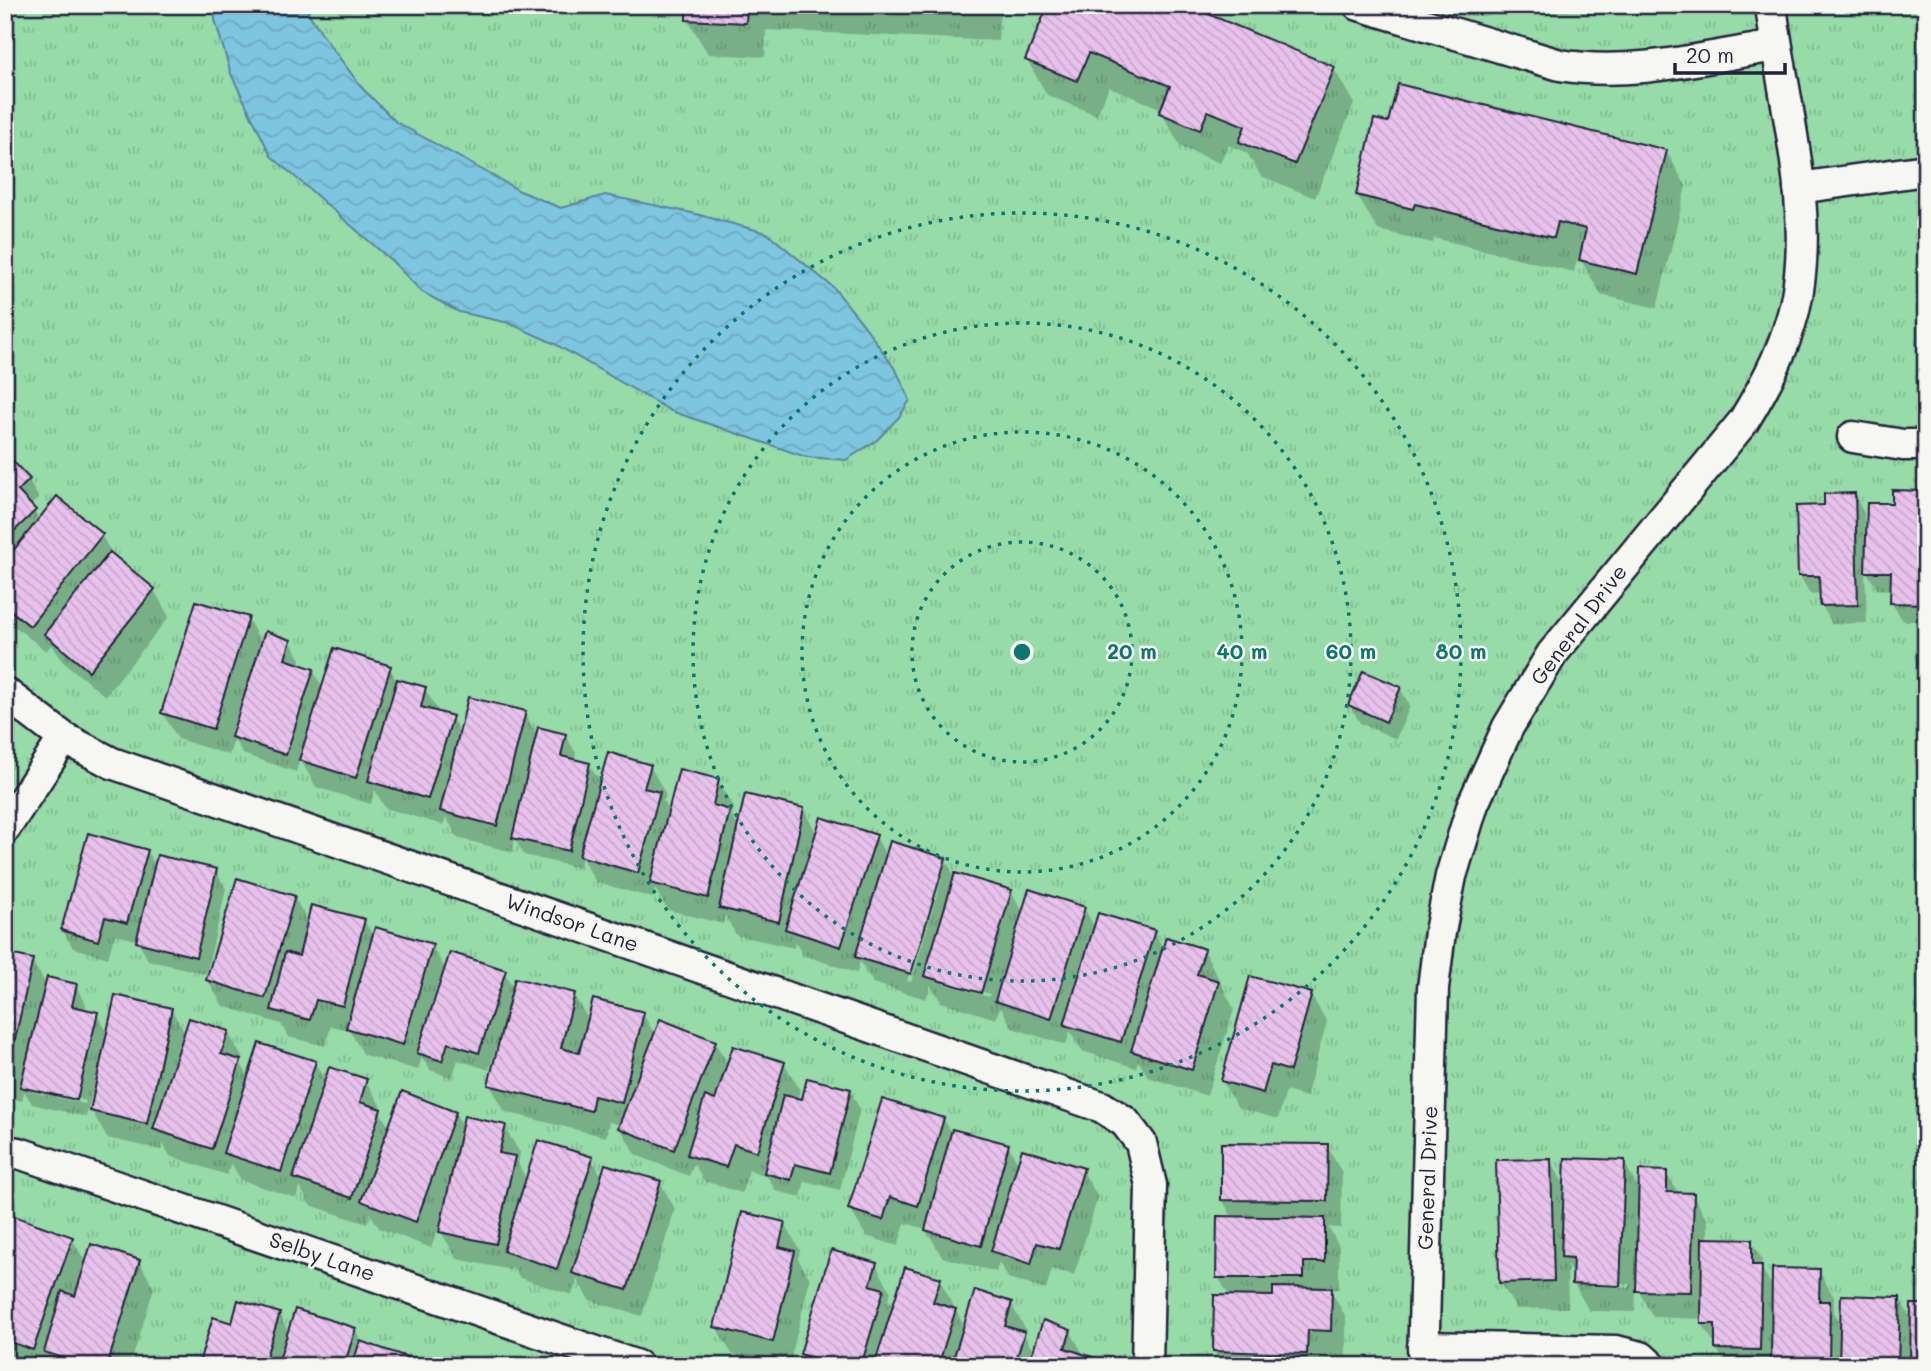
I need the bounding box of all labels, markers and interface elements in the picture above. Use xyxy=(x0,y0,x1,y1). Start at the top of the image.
scale bar xyxy=(1675,32,1786,76)
text: 20 m xyxy=(1686,41,1734,68)
street label: General Drive xyxy=(1524,558,1632,690)
text: 20 m xyxy=(1107,637,1157,664)
text: 40 m xyxy=(1216,637,1268,664)
text: 60 m xyxy=(1326,637,1376,664)
text: 80 m xyxy=(1436,637,1486,664)
centre of rings xyxy=(1010,640,1034,664)
street label: Windsor Lane xyxy=(503,886,642,957)
street label: General Drive xyxy=(1410,1105,1443,1251)
street label: Selby Lane xyxy=(266,1225,379,1286)

